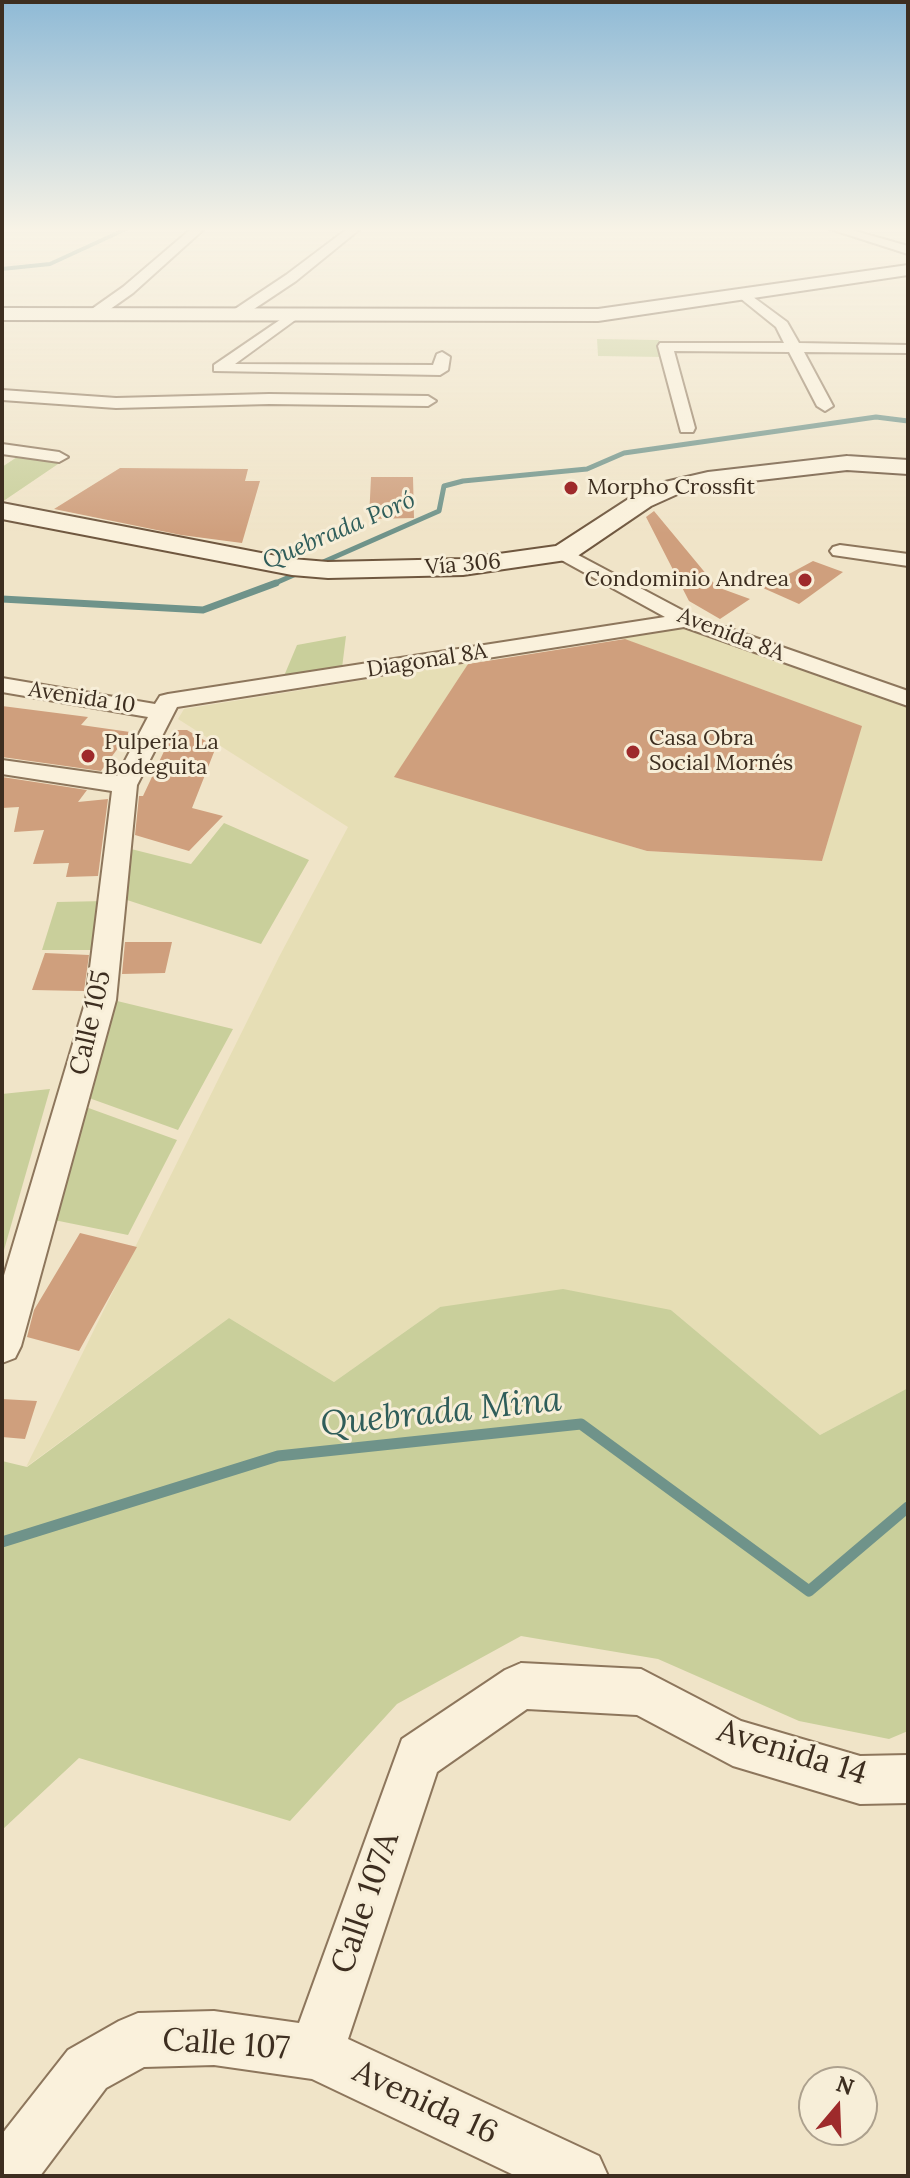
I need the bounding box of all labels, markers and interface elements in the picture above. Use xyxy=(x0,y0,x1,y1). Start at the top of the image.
place label: Morpho Crossfit xyxy=(587,475,755,501)
marker: Morpho Crossfit xyxy=(562,479,580,497)
water label: Quebrada Poró xyxy=(258,486,420,576)
street label: Vía 306 xyxy=(424,549,502,581)
place label: Condominio Andrea xyxy=(584,567,789,593)
marker: Condominio Andrea xyxy=(796,571,814,589)
street label: Avenida 8A xyxy=(674,603,788,667)
street label: Diagonal 8A xyxy=(365,638,489,684)
street label: Avenida 10 xyxy=(27,677,137,719)
place label: Casa Obra Social Mornés xyxy=(649,726,793,778)
place label: Pulpería La Bodeguita xyxy=(104,730,219,782)
marker: Casa Obra Social Mornés xyxy=(624,743,642,761)
marker: Pulpería La Bodeguita xyxy=(79,747,97,765)
street label: Calle 105 xyxy=(64,968,118,1078)
water label: Quebrada Mina xyxy=(318,1380,564,1446)
street label: Avenida 14 xyxy=(713,1712,871,1794)
street label: Calle 107A xyxy=(324,1827,408,1979)
street label: Calle 107 xyxy=(161,2021,291,2069)
street label: Avenida 16 xyxy=(346,2053,504,2153)
north arrow xyxy=(798,2066,878,2146)
text: N xyxy=(833,2069,858,2101)

